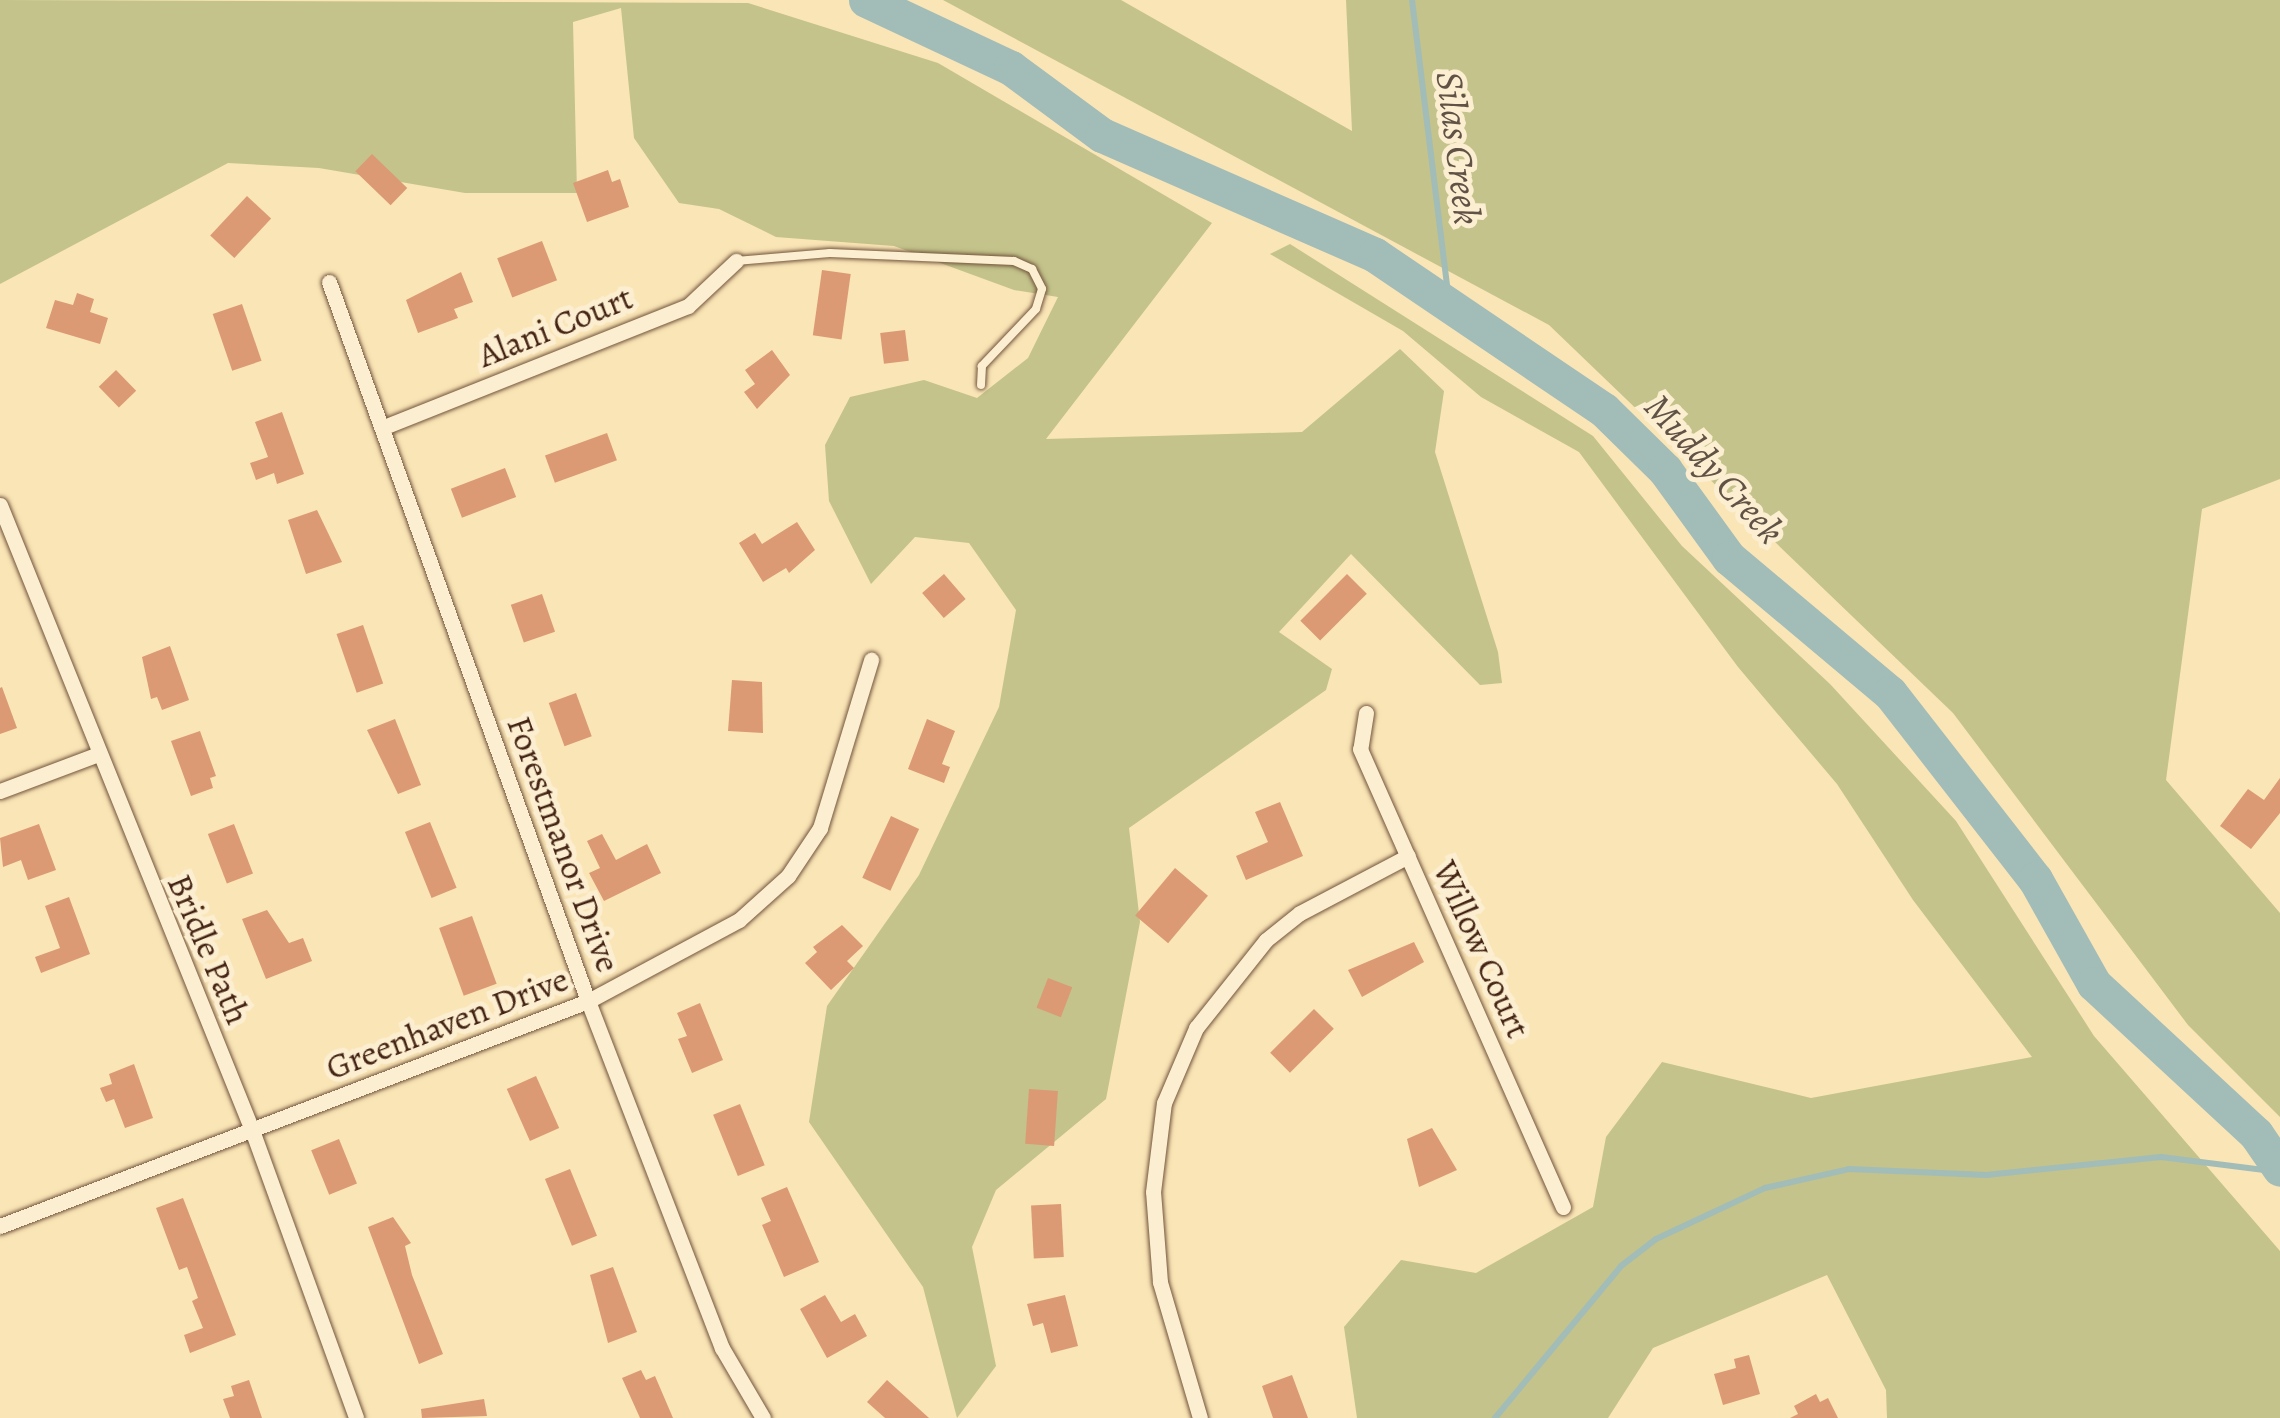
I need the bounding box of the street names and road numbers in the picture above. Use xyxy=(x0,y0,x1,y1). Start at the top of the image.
street label: Alani Court xyxy=(472,276,638,376)
street label: Forestmanor Drive xyxy=(498,710,630,978)
street label: Willow Court xyxy=(1424,854,1540,1044)
street label: Bridle Path xyxy=(159,868,259,1030)
street label: Greenhaven Drive xyxy=(320,958,574,1088)

